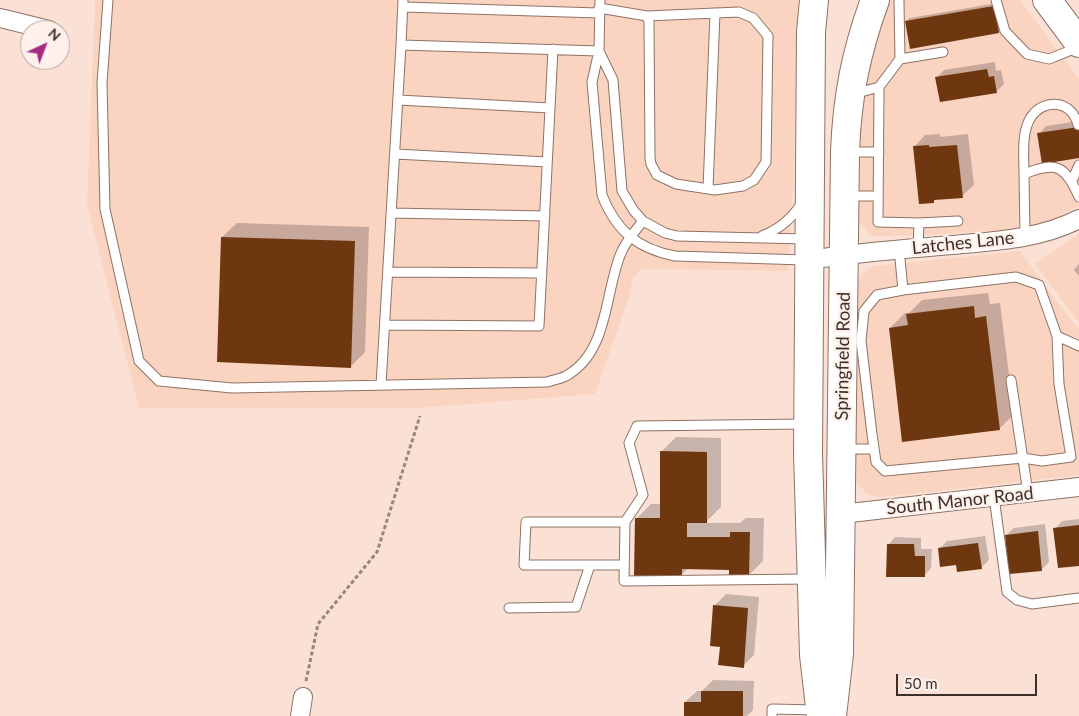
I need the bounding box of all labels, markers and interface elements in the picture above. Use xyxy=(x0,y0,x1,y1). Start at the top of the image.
north arrow xyxy=(20,20,70,70)
text: N xyxy=(45,24,65,44)
street label: Latches Lane xyxy=(911,227,1015,259)
street label: Springfield Road xyxy=(831,292,855,420)
street label: South Manor Road xyxy=(885,483,1035,519)
scale bar xyxy=(899,664,1040,696)
text: 50 m xyxy=(904,674,938,692)

